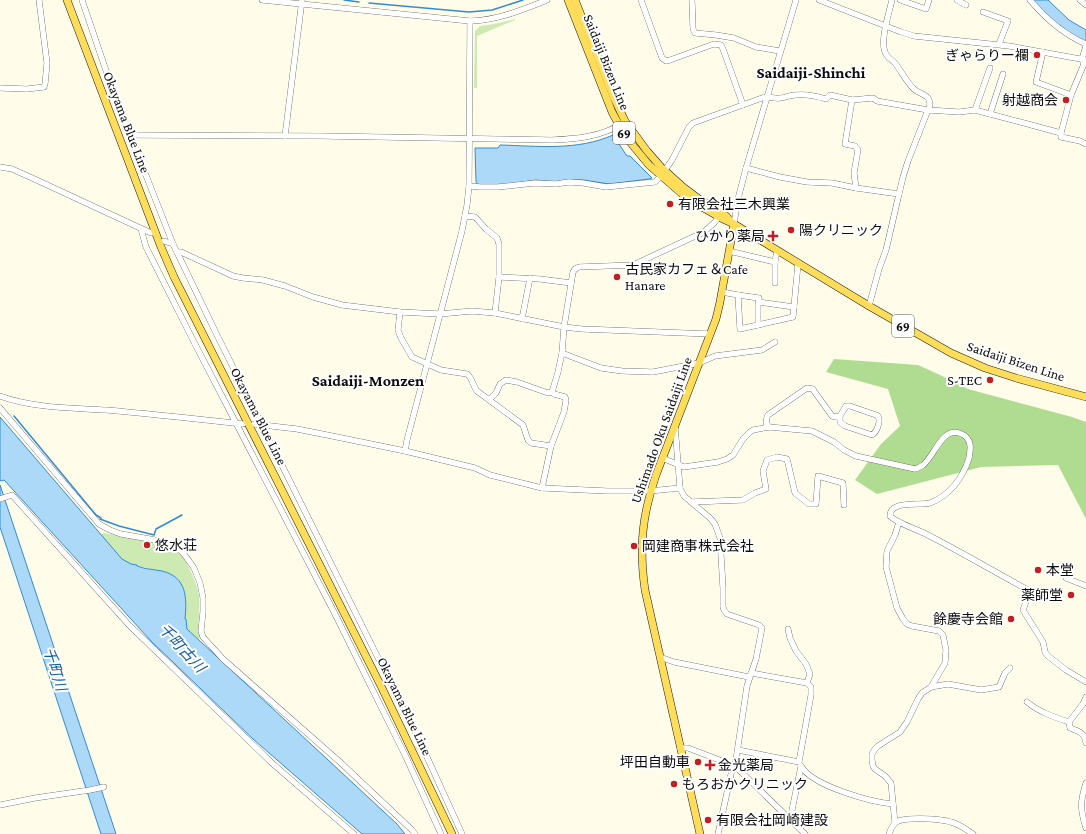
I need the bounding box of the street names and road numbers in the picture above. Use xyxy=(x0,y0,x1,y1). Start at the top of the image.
street label: Saidaiji Bizen Line xyxy=(580,12,633,113)
street label: Okayama Blue Line xyxy=(100,69,154,175)
road number: 69 xyxy=(613,122,635,144)
road number: 69 xyxy=(892,315,914,337)
street label: Saidaiji Bizen Line xyxy=(965,338,1067,385)
street label: Ushimado Oku Saidaiji Line xyxy=(627,355,696,506)
street label: Okayama Blue Line xyxy=(227,364,291,468)
street label: Okayama Blue Line xyxy=(374,654,436,758)

